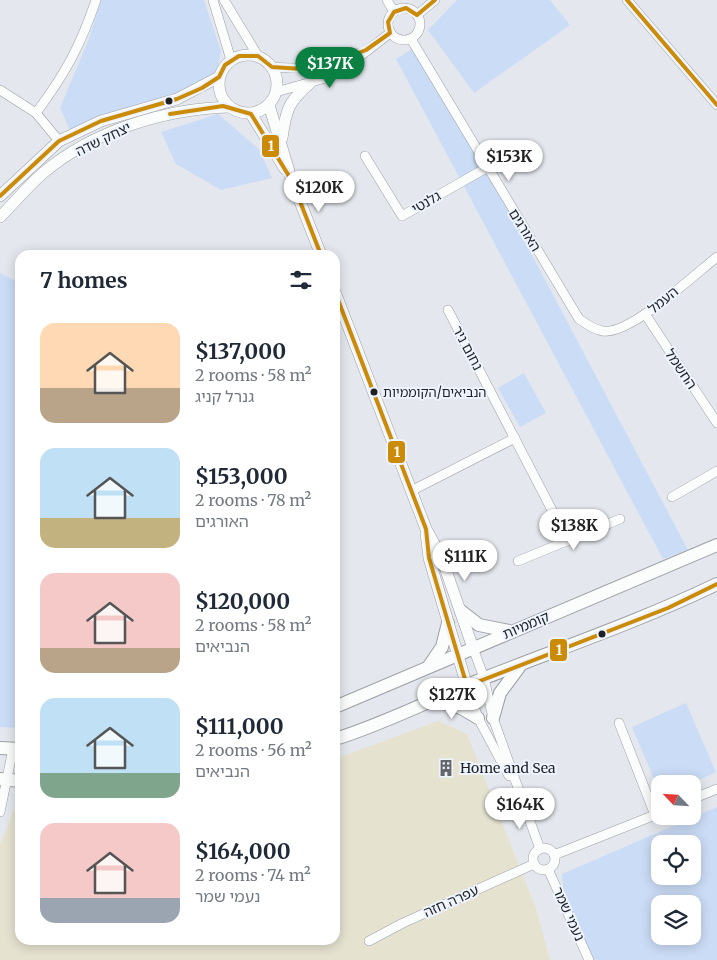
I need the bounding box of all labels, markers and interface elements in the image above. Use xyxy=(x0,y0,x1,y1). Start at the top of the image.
pin: $137K xyxy=(295,46,365,89)
text: $137K xyxy=(306,53,354,73)
unlabelled marker xyxy=(164,96,174,106)
street label: יצחק שדה xyxy=(72,118,134,160)
line badge: 1 xyxy=(261,134,280,158)
text: 1 xyxy=(268,137,275,155)
pin: $153K xyxy=(474,140,544,182)
text: $153K xyxy=(486,146,532,166)
pin: $120K xyxy=(284,170,354,213)
text: $120K xyxy=(295,177,343,197)
street label: גלנטי xyxy=(408,187,444,217)
street label: האורגים xyxy=(505,205,545,255)
icon: filters xyxy=(287,266,315,294)
text: 7 homes xyxy=(40,267,128,294)
street label: העמל xyxy=(644,282,682,318)
street label: נחום ניר xyxy=(449,323,487,373)
text: $137,000 xyxy=(195,338,286,365)
icon: home xyxy=(80,343,140,403)
street label: החשמל xyxy=(661,345,701,393)
text: 2 rooms · 58 m² xyxy=(195,365,312,385)
place label: הנביאים/הקוממיות xyxy=(383,384,487,401)
text: גנרל קניג xyxy=(195,386,254,406)
marker: הנביאים/הקוממיות xyxy=(369,387,379,397)
line badge: 1 xyxy=(387,440,406,464)
text: 1 xyxy=(394,443,401,461)
text: $153,000 xyxy=(195,463,288,490)
icon: home xyxy=(80,468,140,528)
text: 2 rooms · 78 m² xyxy=(195,490,311,510)
pin: $138K xyxy=(539,508,609,551)
text: האורגים xyxy=(195,511,249,531)
text: $138K xyxy=(550,515,598,535)
pin: $111K xyxy=(430,540,500,582)
text: $111K xyxy=(443,546,487,566)
text: $120,000 xyxy=(195,588,290,615)
icon: home xyxy=(80,593,140,653)
street label: קוממיות xyxy=(500,607,552,643)
text: 2 rooms · 58 m² xyxy=(195,615,312,635)
unlabelled marker xyxy=(597,629,607,639)
text: הנביאים xyxy=(195,636,250,656)
line badge: 1 xyxy=(549,638,568,662)
text: 1 xyxy=(556,641,563,659)
pin: $127K xyxy=(417,678,487,720)
text: $127K xyxy=(428,684,476,704)
text: $111,000 xyxy=(195,713,284,740)
icon: home xyxy=(80,718,140,778)
text: 2 rooms · 56 m² xyxy=(195,740,312,760)
building icon: Home and Sea xyxy=(436,758,456,778)
place label: Home and Sea xyxy=(460,759,556,777)
text: הנביאים xyxy=(195,761,250,781)
north arrow xyxy=(651,775,701,825)
map controls xyxy=(651,775,701,945)
pin: $164K xyxy=(485,788,555,830)
text: $164K xyxy=(496,794,544,814)
button: locate xyxy=(651,835,701,885)
text: $164,000 xyxy=(195,838,291,865)
icon: home xyxy=(80,843,140,903)
text: 2 rooms · 74 m² xyxy=(195,865,311,885)
street label: עפרה חזה xyxy=(420,881,482,921)
street label: נעמי שמר xyxy=(549,884,589,944)
text: נעמי שמר xyxy=(195,886,260,906)
button: layers xyxy=(651,895,701,945)

